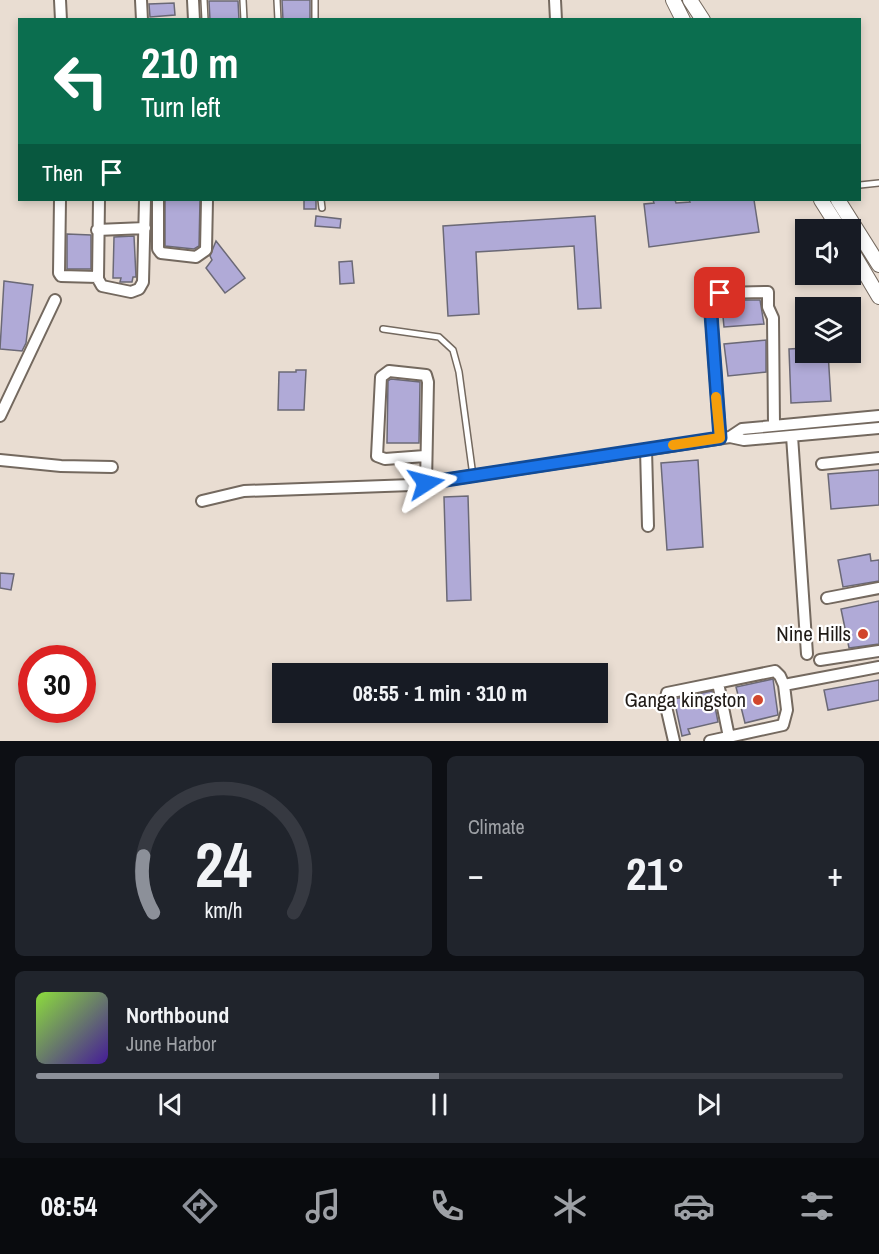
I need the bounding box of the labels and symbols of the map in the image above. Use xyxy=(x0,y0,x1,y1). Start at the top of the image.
pin xyxy=(694,267,745,318)
position arrow xyxy=(394,451,458,515)
place label: Nine Hills xyxy=(776,619,851,648)
marker: Nine Hills xyxy=(856,627,870,641)
speed limit sign: 30 xyxy=(18,645,96,723)
place label: Ganga kingston xyxy=(624,685,746,714)
marker: Ganga kingston xyxy=(751,693,765,707)

